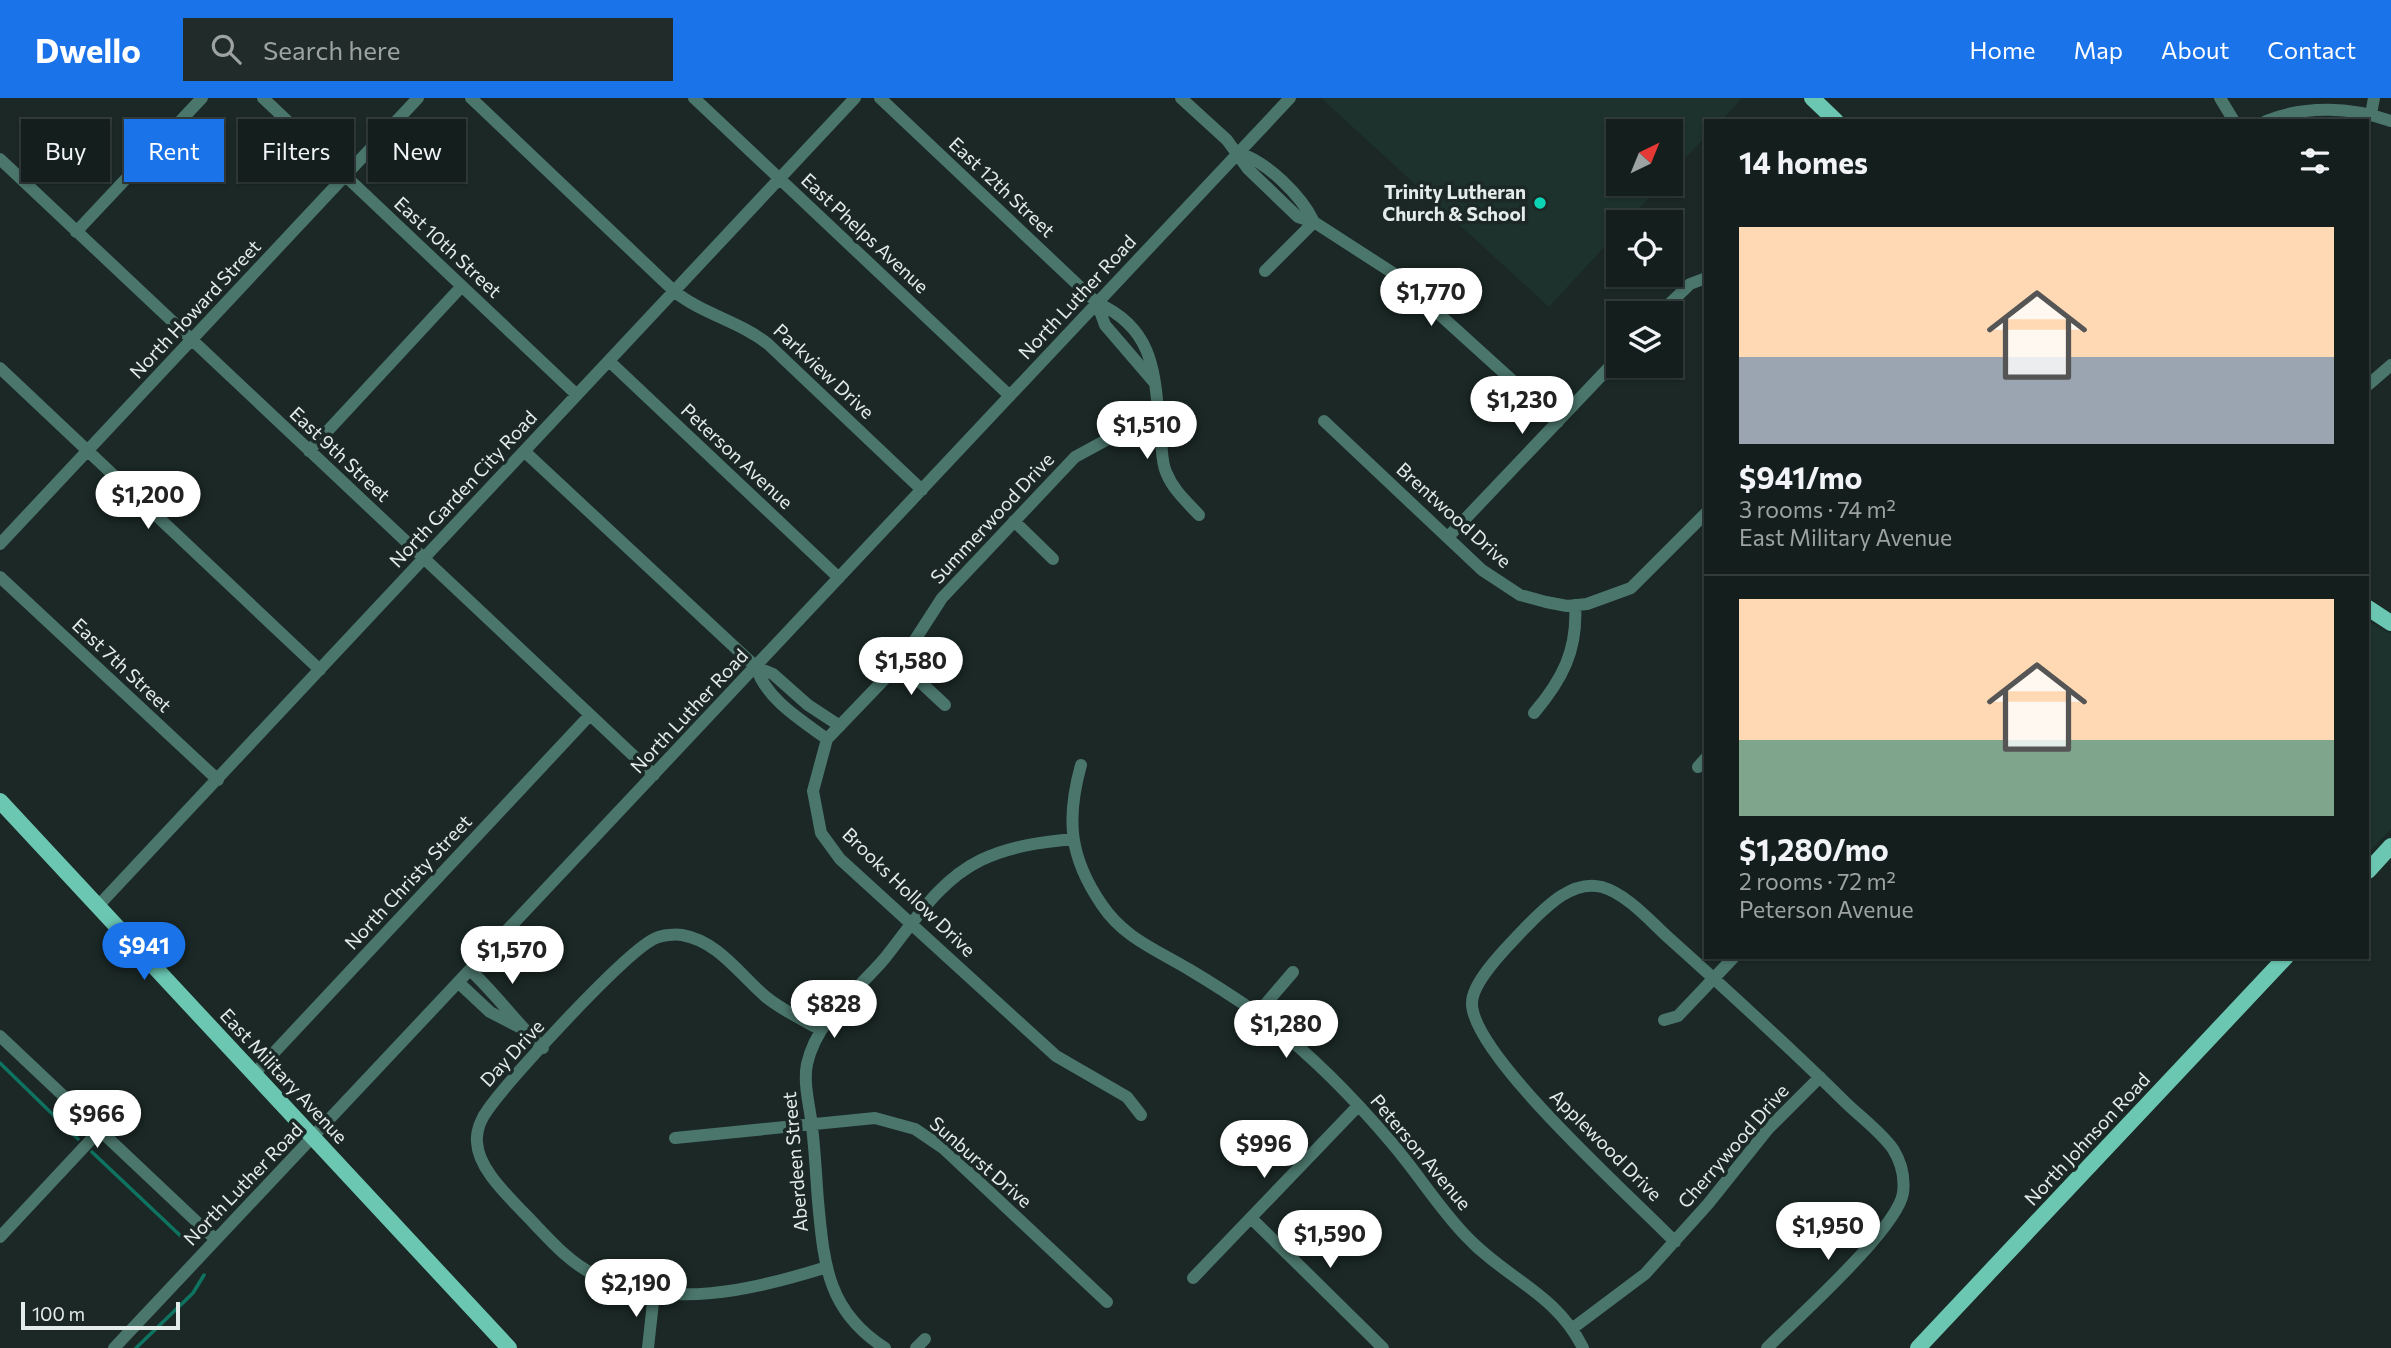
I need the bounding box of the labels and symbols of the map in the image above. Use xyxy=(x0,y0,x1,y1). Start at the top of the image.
north arrow xyxy=(1606,119,1684,196)
street label: East 12th Street xyxy=(945,132,1060,242)
street label: East Phelps Avenue xyxy=(797,168,934,298)
place label: Trinity Lutheran Church & School xyxy=(1382,180,1526,225)
street label: East 10th Street xyxy=(390,191,507,302)
marker: Trinity Lutheran Church & School xyxy=(1532,195,1548,211)
street label: North Luther Road xyxy=(1013,230,1140,364)
street label: North Howard Street xyxy=(124,234,265,383)
pin: $1,770 xyxy=(1374,268,1488,328)
street label: Parkview Drive xyxy=(769,318,879,423)
pin: $1,230 xyxy=(1465,376,1579,436)
street label: Peterson Avenue xyxy=(677,398,798,513)
street label: East 9th Street xyxy=(285,401,395,506)
pin: $1,510 xyxy=(1090,402,1204,461)
street label: North Garden City Road xyxy=(384,406,541,572)
street label: Summerwood Drive xyxy=(925,447,1058,588)
street label: Brentwood Drive xyxy=(1392,457,1516,572)
pin: $1,200 xyxy=(91,472,205,531)
street label: East 7th Street xyxy=(68,613,177,717)
pin: $1,580 xyxy=(854,638,968,697)
street label: North Luther Road xyxy=(625,644,752,778)
street label: North Christy Street xyxy=(339,809,476,954)
street label: Brooks Hollow Drive xyxy=(838,822,981,961)
pin: $941 xyxy=(103,922,185,982)
pin: $1,570 xyxy=(455,926,569,986)
pin: $828 xyxy=(793,981,875,1040)
pin: $1,280 xyxy=(1229,1000,1343,1060)
street label: East Military Avenue xyxy=(216,1003,353,1148)
street label: Day Drive xyxy=(475,1014,548,1091)
street label: North Johnson Road xyxy=(2019,1068,2154,1210)
street label: Cherrywood Drive xyxy=(1672,1079,1793,1212)
street label: Applewood Drive xyxy=(1546,1084,1667,1205)
street label: Peterson Avenue xyxy=(1366,1089,1477,1214)
pin: $966 xyxy=(56,1090,138,1150)
street label: Aberdeen Street xyxy=(777,1091,812,1233)
street label: Sunburst Drive xyxy=(926,1111,1037,1212)
street label: North Luther Road xyxy=(178,1118,307,1250)
pin: $996 xyxy=(1223,1121,1305,1180)
pin: $1,950 xyxy=(1771,1202,1885,1262)
pin: $1,590 xyxy=(1273,1210,1387,1270)
pin: $2,190 xyxy=(579,1260,693,1319)
scale bar xyxy=(21,1299,180,1331)

